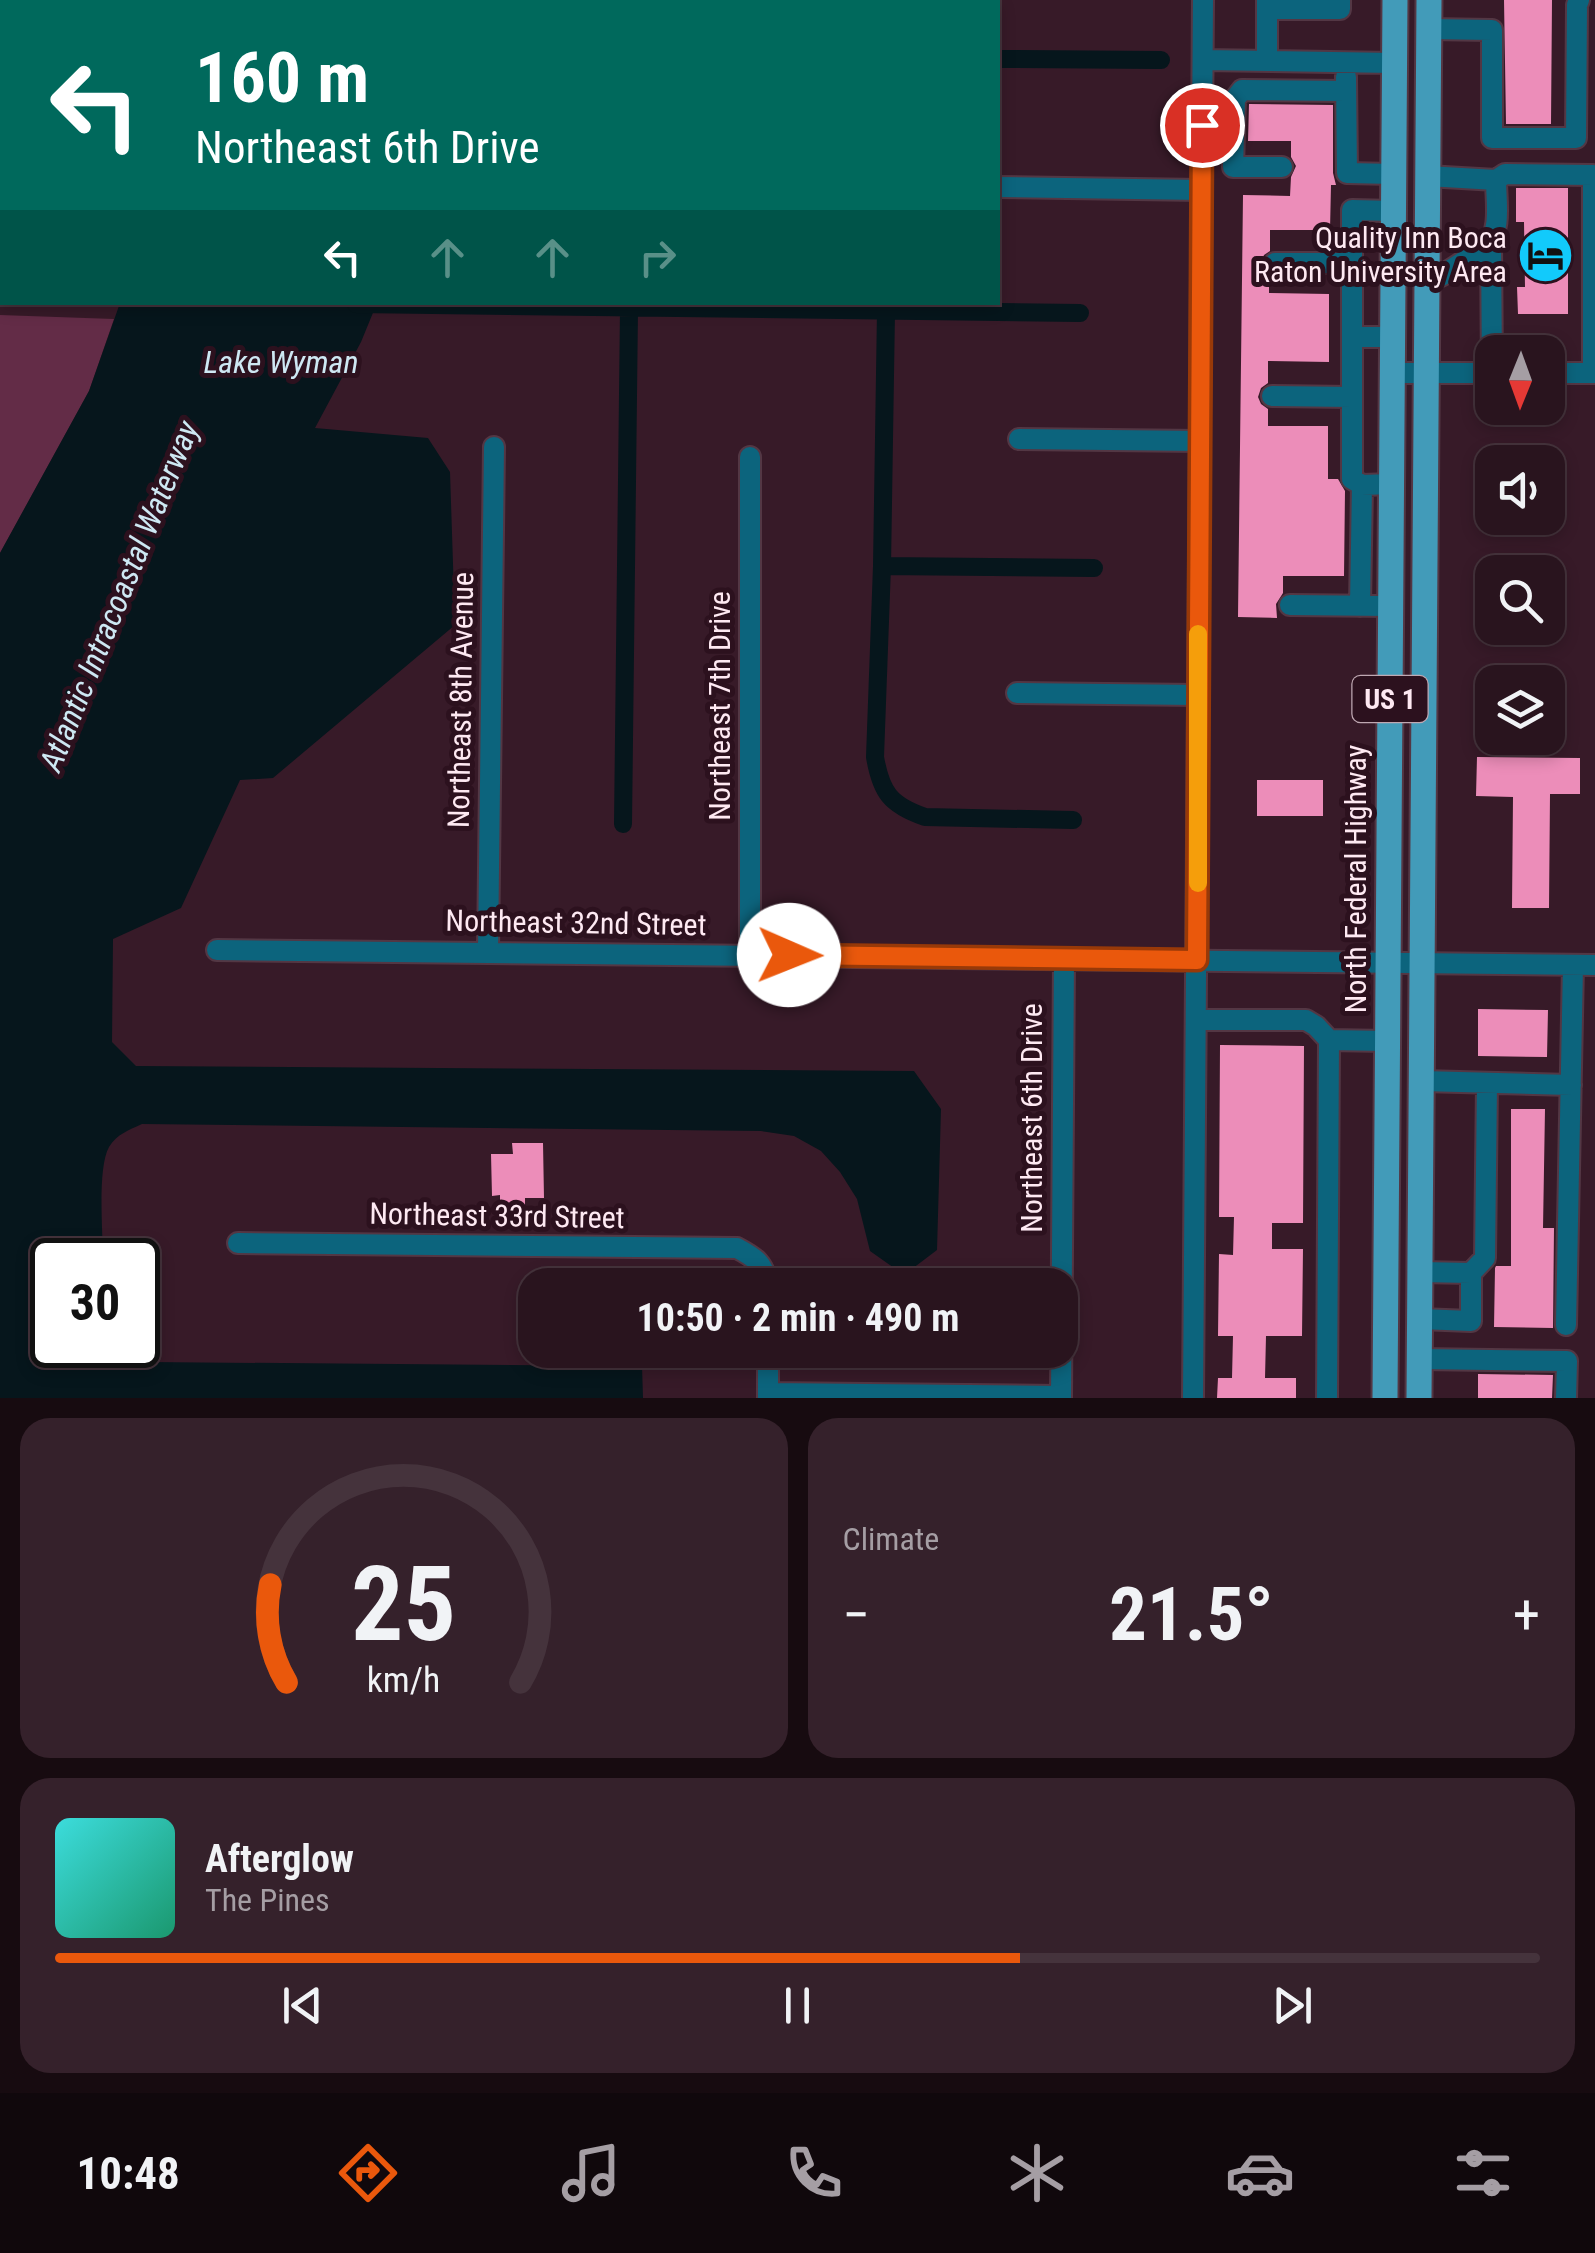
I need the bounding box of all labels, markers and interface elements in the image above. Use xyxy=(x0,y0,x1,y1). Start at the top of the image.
text: 160 m xyxy=(195,37,369,119)
icon: left xyxy=(30,40,160,170)
pin xyxy=(1160,83,1245,168)
icon: arrive xyxy=(1175,98,1230,153)
text: Northeast 6th Drive xyxy=(195,121,540,174)
place label: Quality Inn Boca Raton University Area xyxy=(1254,220,1507,289)
hotel icon: Quality Inn Boca Raton University Area xyxy=(1516,225,1576,285)
icon: left xyxy=(315,230,370,285)
icon: ahead xyxy=(420,230,475,285)
icon: ahead xyxy=(525,230,580,285)
icon: right xyxy=(630,230,685,285)
north arrow xyxy=(1475,335,1565,425)
map controls xyxy=(1475,335,1565,755)
water label: Lake Wyman xyxy=(204,343,358,381)
water label: Atlantic Intracoastal Waterway xyxy=(31,414,207,778)
button: sound xyxy=(1475,445,1565,535)
button: search xyxy=(1475,555,1565,645)
street label: Northeast 8th Avenue xyxy=(441,572,480,828)
street label: Northeast 7th Drive xyxy=(702,591,737,821)
button: layers xyxy=(1475,665,1565,755)
road number: US 1 xyxy=(1352,676,1428,722)
street label: North Federal Highway xyxy=(1338,745,1373,1013)
street label: Northeast 32nd Street xyxy=(445,903,707,942)
position arrow xyxy=(737,903,841,1007)
street label: Northeast 6th Drive xyxy=(1014,1003,1049,1233)
street label: Northeast 33rd Street xyxy=(369,1196,625,1235)
speed limit sign: 30 xyxy=(30,1238,160,1368)
text: 10:50 · 2 min · 490 m xyxy=(637,1296,959,1340)
text: Climate xyxy=(843,1520,939,1558)
text: 25 xyxy=(351,1544,456,1665)
text: 21.5° xyxy=(1109,1570,1274,1658)
text: − xyxy=(843,1583,870,1647)
text: + xyxy=(1513,1583,1540,1647)
text: km/h xyxy=(367,1659,441,1701)
text: Afterglow xyxy=(205,1837,354,1881)
text: The Pines xyxy=(205,1881,330,1919)
icon: previous xyxy=(275,1978,330,2033)
icon: pause xyxy=(770,1978,825,2033)
icon: next xyxy=(1265,1978,1320,2033)
icon: directions xyxy=(333,2138,403,2208)
icon: music xyxy=(556,2138,626,2208)
icon: phone xyxy=(779,2138,849,2208)
icon: climate xyxy=(1002,2138,1072,2208)
icon: car xyxy=(1225,2138,1295,2208)
icon: filters xyxy=(1448,2138,1518,2208)
text: 10:48 xyxy=(77,2147,180,2200)

